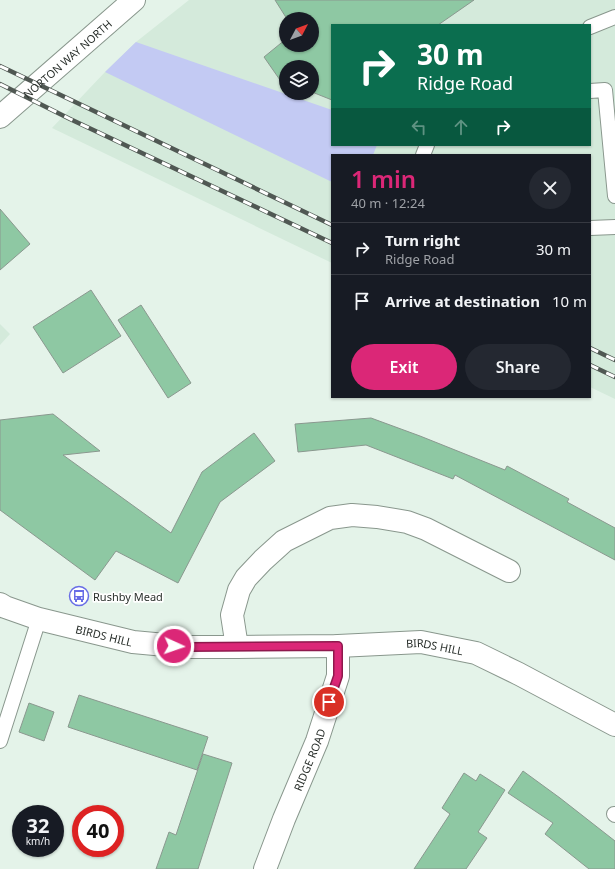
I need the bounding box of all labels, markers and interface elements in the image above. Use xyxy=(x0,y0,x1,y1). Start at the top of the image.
north arrow xyxy=(279,12,319,52)
map controls xyxy=(279,12,319,100)
street label: NORTON WAY NORTH xyxy=(20,16,115,101)
text: 30 m xyxy=(417,35,484,73)
icon: right xyxy=(351,40,403,92)
button: layers xyxy=(279,60,319,100)
text: Ridge Road xyxy=(417,71,513,95)
icon: left xyxy=(408,116,430,138)
icon: ahead xyxy=(450,116,472,138)
icon: right xyxy=(492,116,514,138)
text: 1 min xyxy=(351,162,416,195)
button: close xyxy=(529,167,571,209)
text: 40 m · 12:24 xyxy=(351,194,425,212)
text: Turn right xyxy=(385,230,460,250)
icon: right xyxy=(351,238,373,260)
text: 30 m xyxy=(536,239,571,259)
text: Ridge Road xyxy=(385,250,454,268)
icon: arrive xyxy=(351,290,373,312)
text: Arrive at destination xyxy=(385,291,540,311)
text: 10 m xyxy=(552,291,587,311)
button: Exit xyxy=(351,344,457,390)
button: Share xyxy=(465,344,571,390)
bus stop icon: Rushby Mead xyxy=(68,585,90,607)
place label: Rushby Mead xyxy=(93,589,163,604)
street label: BIRDS HILL xyxy=(74,621,134,649)
position arrow xyxy=(153,625,195,667)
street label: BIRDS HILL xyxy=(406,634,465,658)
pin xyxy=(312,685,346,719)
icon: arrive xyxy=(318,691,340,713)
street label: RIDGE ROAD xyxy=(289,727,328,793)
speed limit sign: 40 xyxy=(72,805,124,857)
text: 32 xyxy=(27,812,49,839)
text: km/h xyxy=(26,834,50,848)

